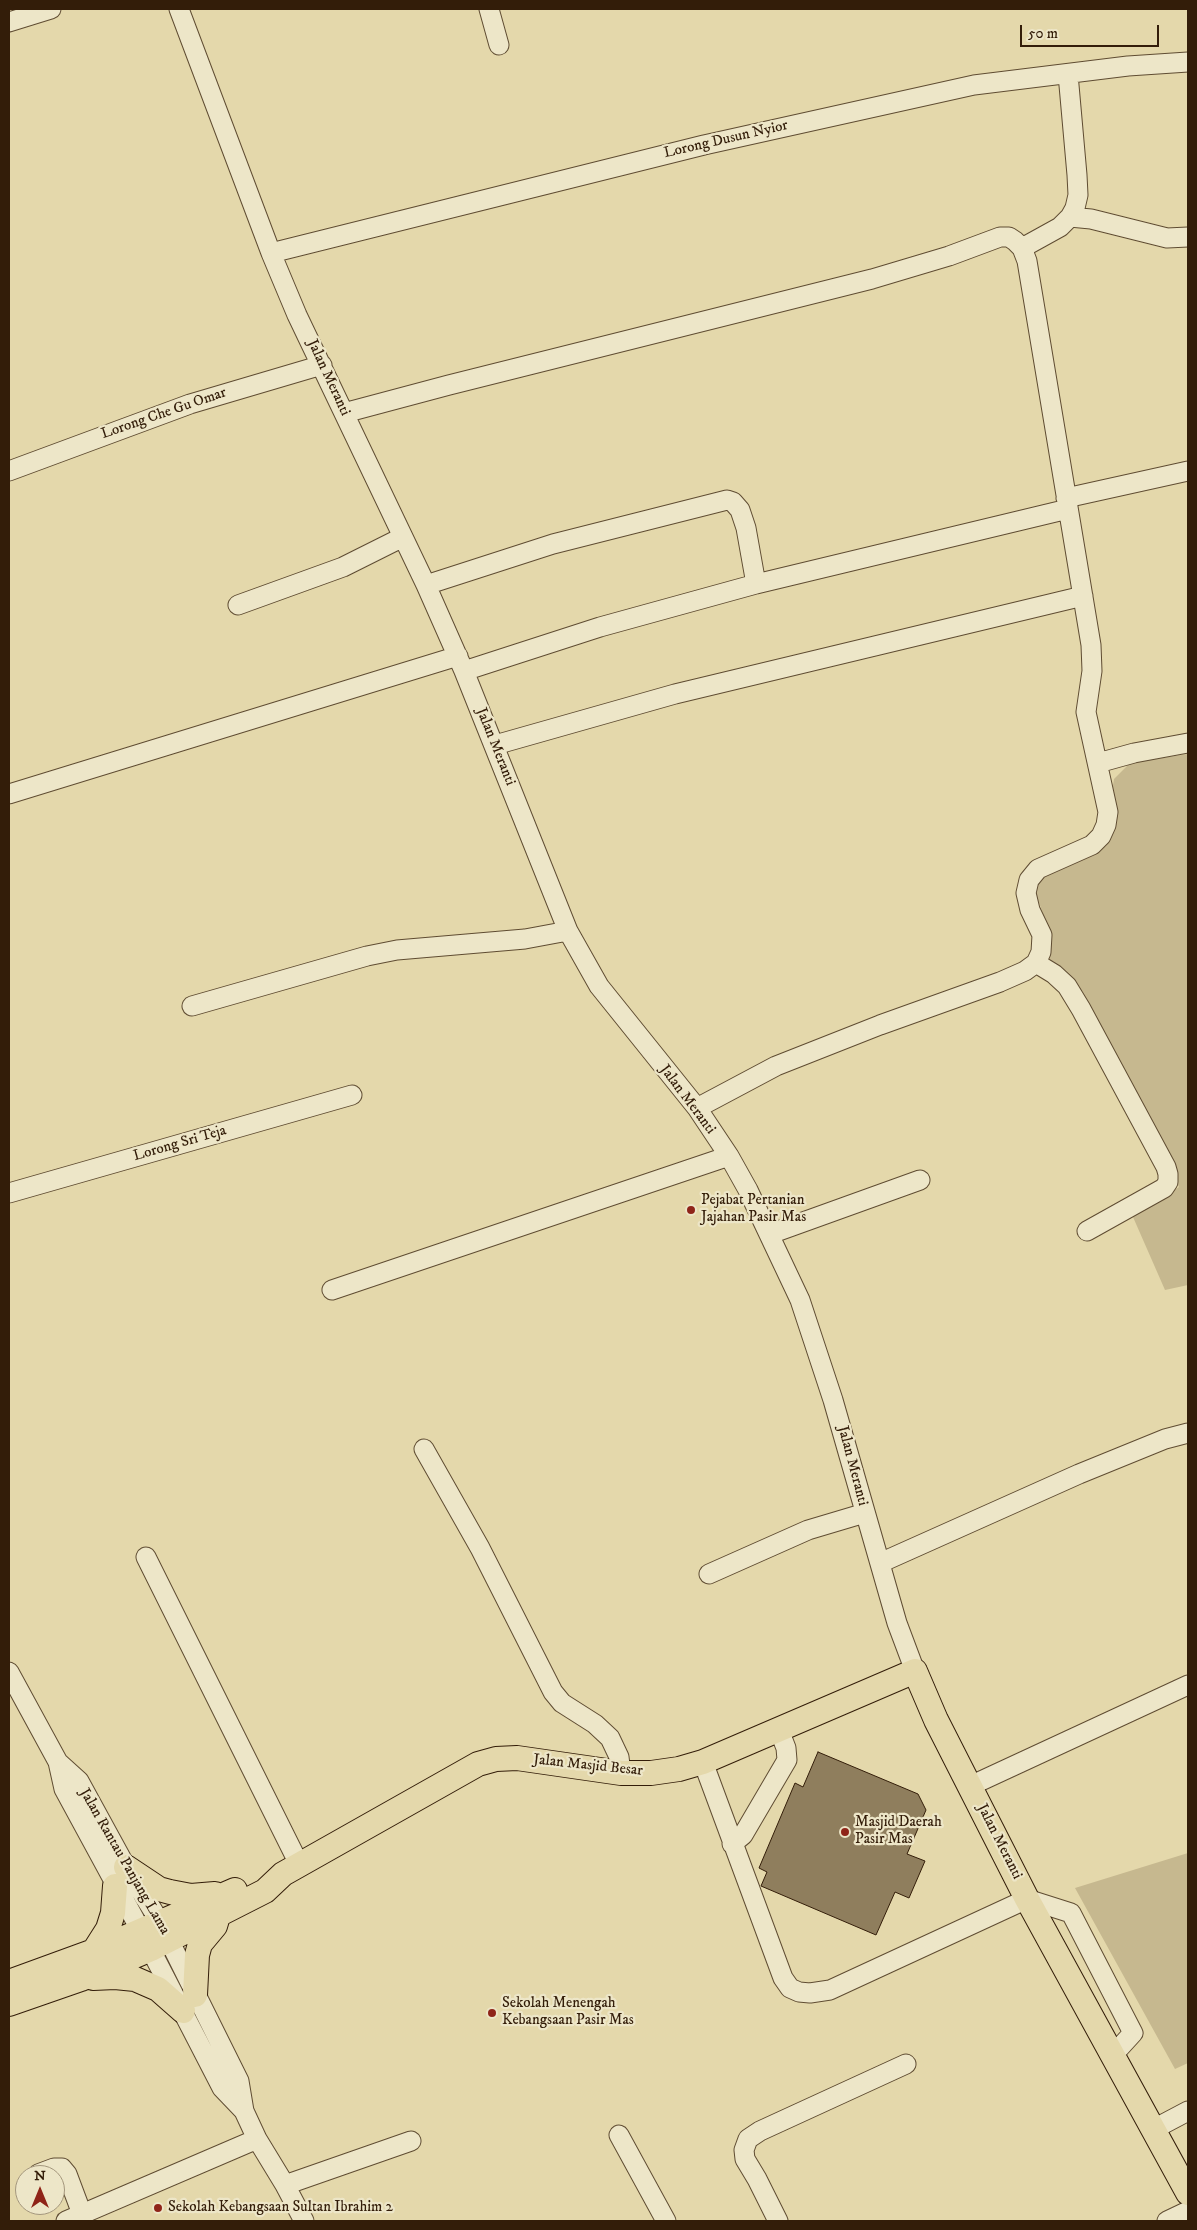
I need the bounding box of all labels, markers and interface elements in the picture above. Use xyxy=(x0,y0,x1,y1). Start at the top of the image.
scale bar xyxy=(1022,15,1161,47)
text: 50 m xyxy=(1028,24,1058,43)
street label: Lorong Dusun Nyior xyxy=(662,117,790,163)
street label: Jalan Meranti xyxy=(303,337,353,419)
street label: Lorong Che Gu Omar xyxy=(99,384,229,444)
street label: Jalan Meranti xyxy=(471,706,519,788)
street label: Jalan Meranti xyxy=(655,1062,719,1138)
street label: Lorong Sri Teja xyxy=(131,1122,229,1166)
place label: Pejabat Pertanian Jajahan Pasir Mas xyxy=(701,1192,806,1227)
marker: Pejabat Pertanian Jajahan Pasir Mas xyxy=(685,1204,697,1216)
street label: Jalan Meranti xyxy=(833,1424,871,1508)
street label: Jalan Masjid Besar xyxy=(532,1751,644,1781)
street label: Jalan Rantau Panjang Lama xyxy=(75,1786,173,1938)
street label: Jalan Meranti xyxy=(972,1801,1026,1883)
place label: Masjid Daerah Pasir Mas xyxy=(855,1814,942,1849)
marker: Masjid Daerah Pasir Mas xyxy=(839,1826,851,1838)
place label: Sekolah Menengah Kebangsaan Pasir Mas xyxy=(502,1995,634,2030)
marker: Sekolah Menengah Kebangsaan Pasir Mas xyxy=(486,2007,498,2019)
north arrow xyxy=(15,2165,65,2215)
text: N xyxy=(34,2167,46,2185)
place label: Sekolah Kebangsaan Sultan Ibrahim 2 xyxy=(168,2199,393,2217)
marker: Sekolah Kebangsaan Sultan Ibrahim 2 xyxy=(152,2202,164,2214)

